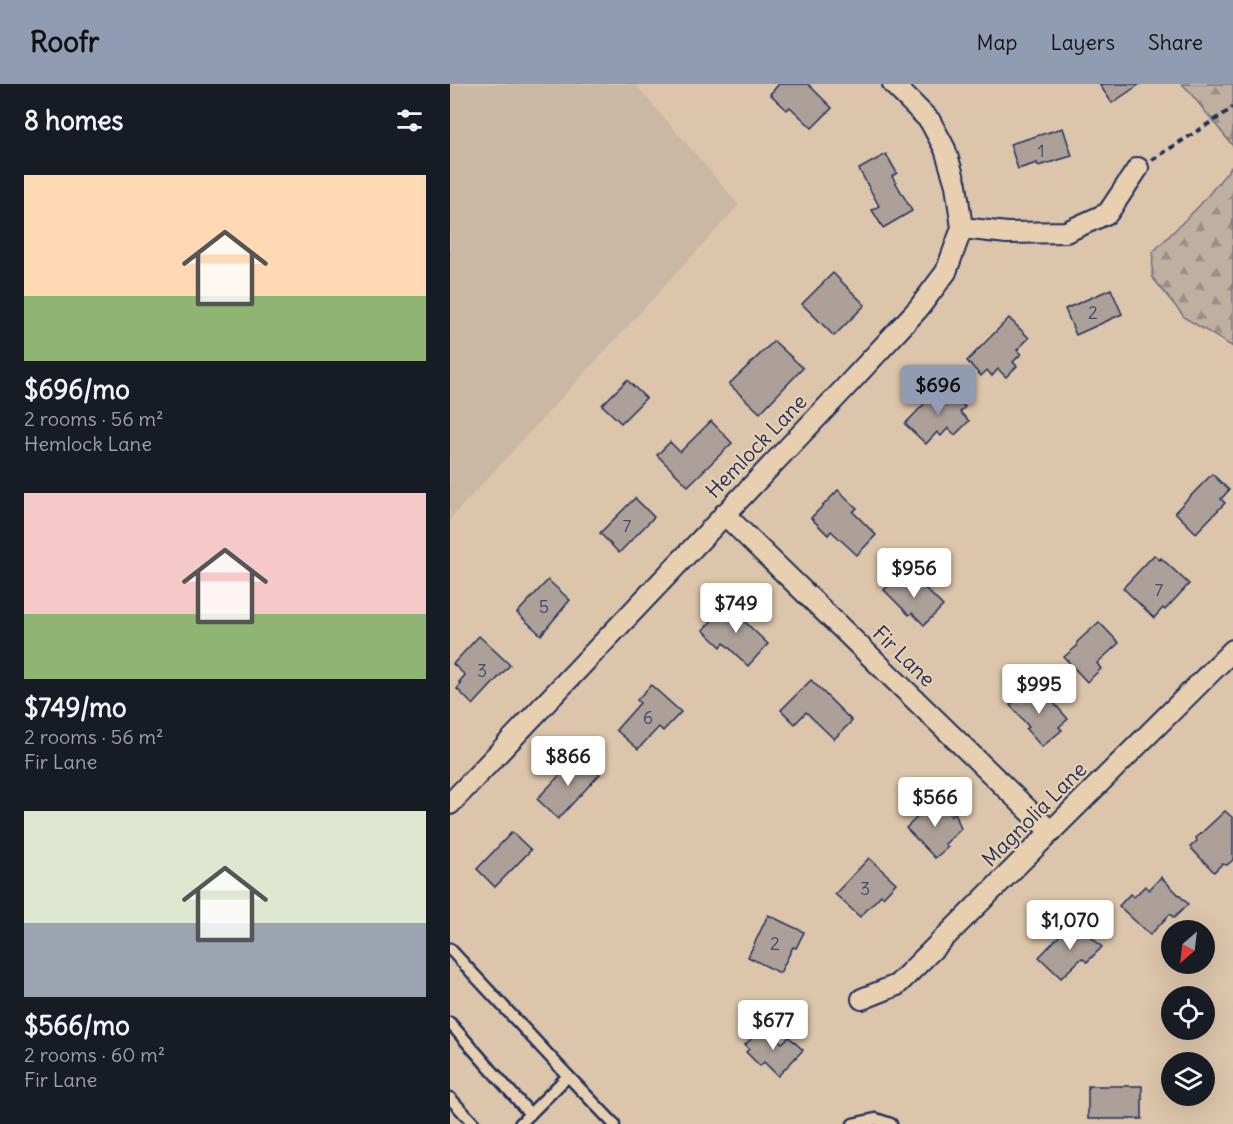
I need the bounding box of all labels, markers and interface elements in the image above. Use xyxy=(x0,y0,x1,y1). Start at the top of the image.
text: Roofr xyxy=(30,24,99,60)
text: Map xyxy=(977,29,1017,56)
text: Layers xyxy=(1050,29,1115,56)
text: Share xyxy=(1148,29,1203,56)
text: 8 homes xyxy=(24,104,123,137)
icon: filters xyxy=(393,104,426,137)
house number: 1 xyxy=(1037,139,1045,162)
icon: home xyxy=(171,214,279,322)
house number: 2 xyxy=(1088,301,1098,324)
pin: $696 xyxy=(902,365,974,416)
text: $696 xyxy=(915,372,961,397)
text: $696/mo xyxy=(24,373,130,406)
street label: Hemlock Lane xyxy=(700,388,812,504)
text: 2 rooms · 56 m² xyxy=(24,406,164,431)
text: Hemlock Lane xyxy=(24,431,152,456)
house number: 7 xyxy=(623,514,632,537)
icon: home xyxy=(171,532,279,640)
pin: $956 xyxy=(878,548,950,599)
text: $956 xyxy=(891,555,937,580)
house number: 7 xyxy=(1155,578,1164,601)
pin: $749 xyxy=(700,583,772,634)
text: $749 xyxy=(714,590,758,615)
house number: 5 xyxy=(539,595,549,618)
street label: Fir Lane xyxy=(867,620,941,692)
house number: 3 xyxy=(477,659,487,682)
pin: $995 xyxy=(1003,664,1075,715)
text: $995 xyxy=(1016,671,1062,696)
text: $749/mo xyxy=(24,691,127,724)
house number: 6 xyxy=(643,706,653,729)
text: 2 rooms · 56 m² xyxy=(24,724,164,749)
pin: $866 xyxy=(532,736,604,787)
text: $866 xyxy=(545,743,591,768)
text: Fir Lane xyxy=(24,749,97,774)
street label: Magnolia Lane xyxy=(976,756,1092,872)
pin: $566 xyxy=(899,777,971,828)
text: $566 xyxy=(912,784,958,809)
icon: home xyxy=(171,850,279,958)
house number: 3 xyxy=(860,877,870,900)
pin: $1,070 xyxy=(1021,900,1119,951)
text: $1,070 xyxy=(1041,907,1099,932)
north arrow xyxy=(1161,920,1215,974)
map controls xyxy=(1161,920,1215,1106)
house number: 2 xyxy=(770,932,780,955)
button: locate xyxy=(1161,986,1215,1040)
pin: $677 xyxy=(737,1000,809,1051)
text: $677 xyxy=(752,1007,794,1032)
text: $566/mo xyxy=(24,1009,130,1042)
text: 2 rooms · 60 m² xyxy=(24,1042,165,1067)
button: layers xyxy=(1161,1052,1215,1106)
text: Fir Lane xyxy=(24,1067,97,1092)

